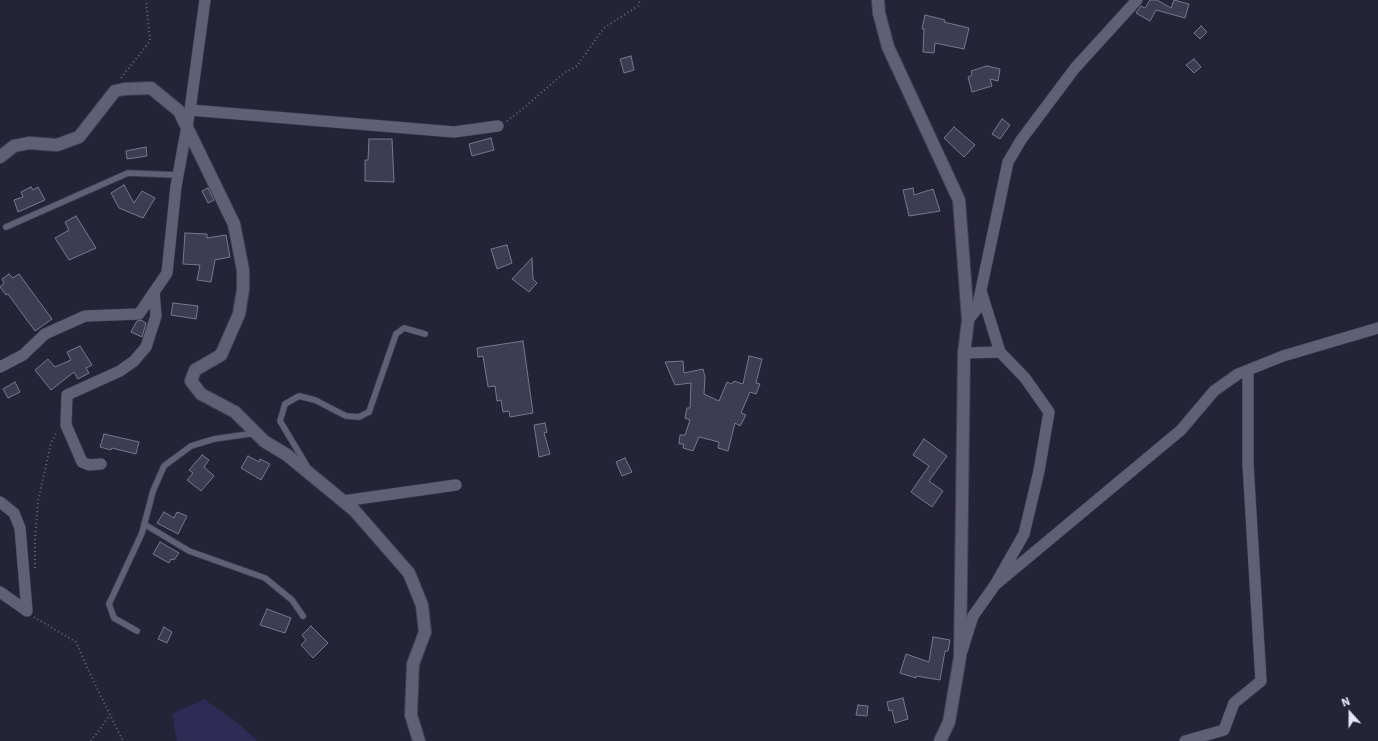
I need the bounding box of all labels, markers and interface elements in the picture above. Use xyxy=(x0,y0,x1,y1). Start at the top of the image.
north arrow xyxy=(1330,693,1370,733)
text: N xyxy=(1339,694,1352,710)

